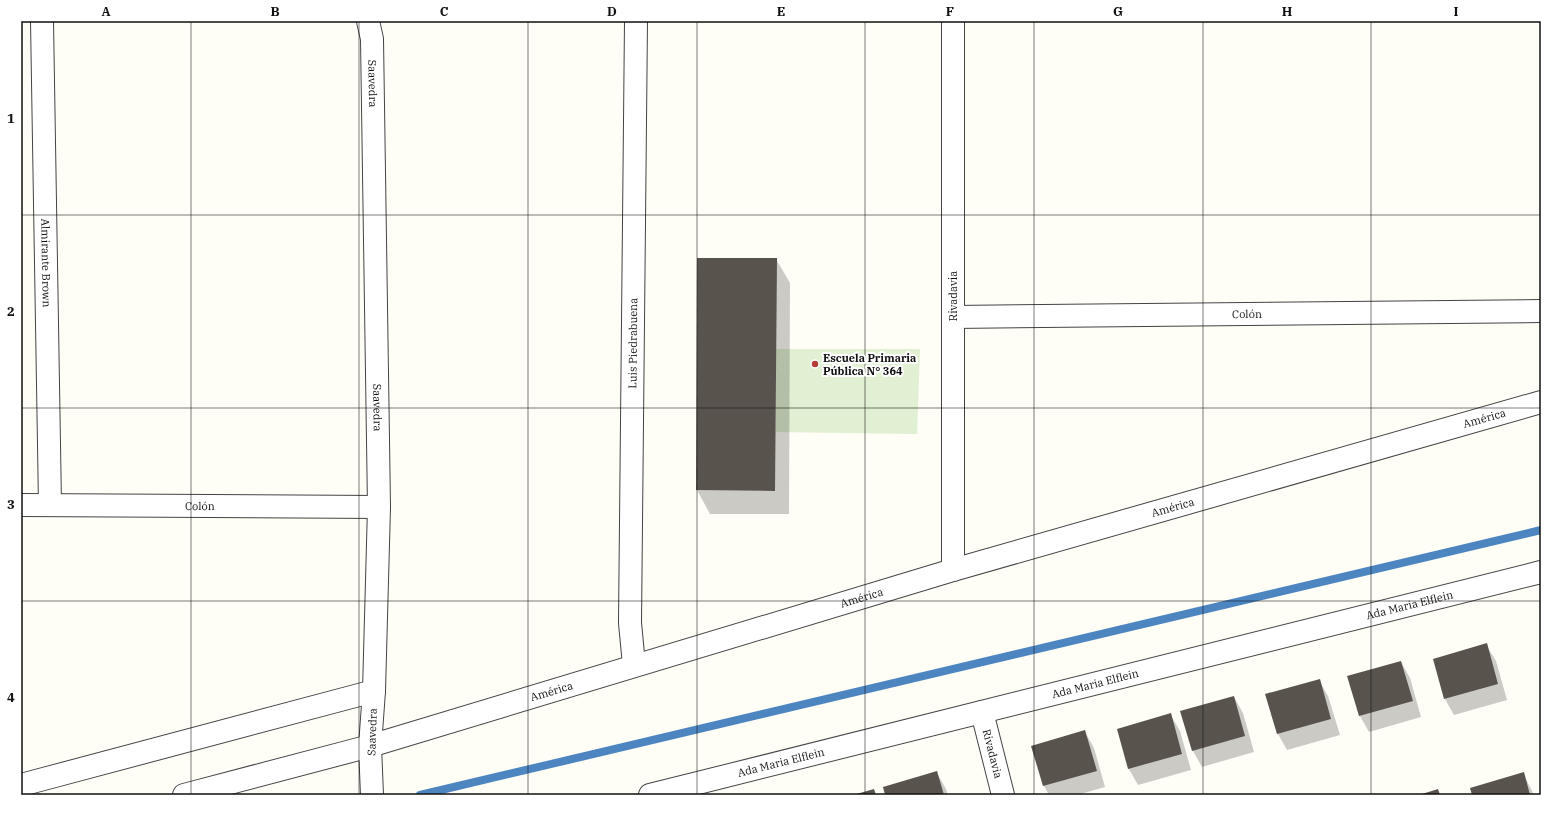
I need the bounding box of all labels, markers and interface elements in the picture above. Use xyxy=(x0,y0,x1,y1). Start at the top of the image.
text: A xyxy=(101,3,111,20)
text: B xyxy=(270,3,280,20)
text: C xyxy=(440,3,449,20)
text: D xyxy=(607,3,617,20)
text: E xyxy=(777,3,785,20)
text: F xyxy=(946,3,954,20)
text: G xyxy=(1113,3,1123,20)
text: H xyxy=(1282,3,1293,20)
text: I xyxy=(1454,3,1459,20)
street label: Saavedra xyxy=(365,60,380,108)
text: 1 xyxy=(7,110,15,127)
street label: Almirante Brown xyxy=(38,218,54,308)
street label: Rivadavia xyxy=(946,271,960,321)
street label: Luis Piedrabuena xyxy=(625,298,640,389)
text: 2 xyxy=(7,303,15,320)
street label: Colón xyxy=(1232,307,1262,321)
place label: Escuela Primaria Pública N° 364 xyxy=(823,351,916,378)
marker: Escuela Primaria Pública N° 364 xyxy=(810,359,820,369)
street label: Saavedra xyxy=(370,384,385,431)
street label: América xyxy=(1461,405,1507,431)
street label: América xyxy=(1150,494,1196,520)
text: 3 xyxy=(7,496,15,513)
street label: Colón xyxy=(185,499,215,513)
street label: América xyxy=(839,584,885,611)
street label: Ada Maria Elflein xyxy=(1365,587,1454,622)
street label: Ada Maria Elflein xyxy=(1050,666,1140,701)
street label: América xyxy=(528,678,575,704)
text: 4 xyxy=(7,689,15,706)
street label: Saavedra xyxy=(364,708,380,756)
street label: Rivadavia xyxy=(980,727,1006,780)
street label: Ada Maria Elflein xyxy=(736,745,826,780)

